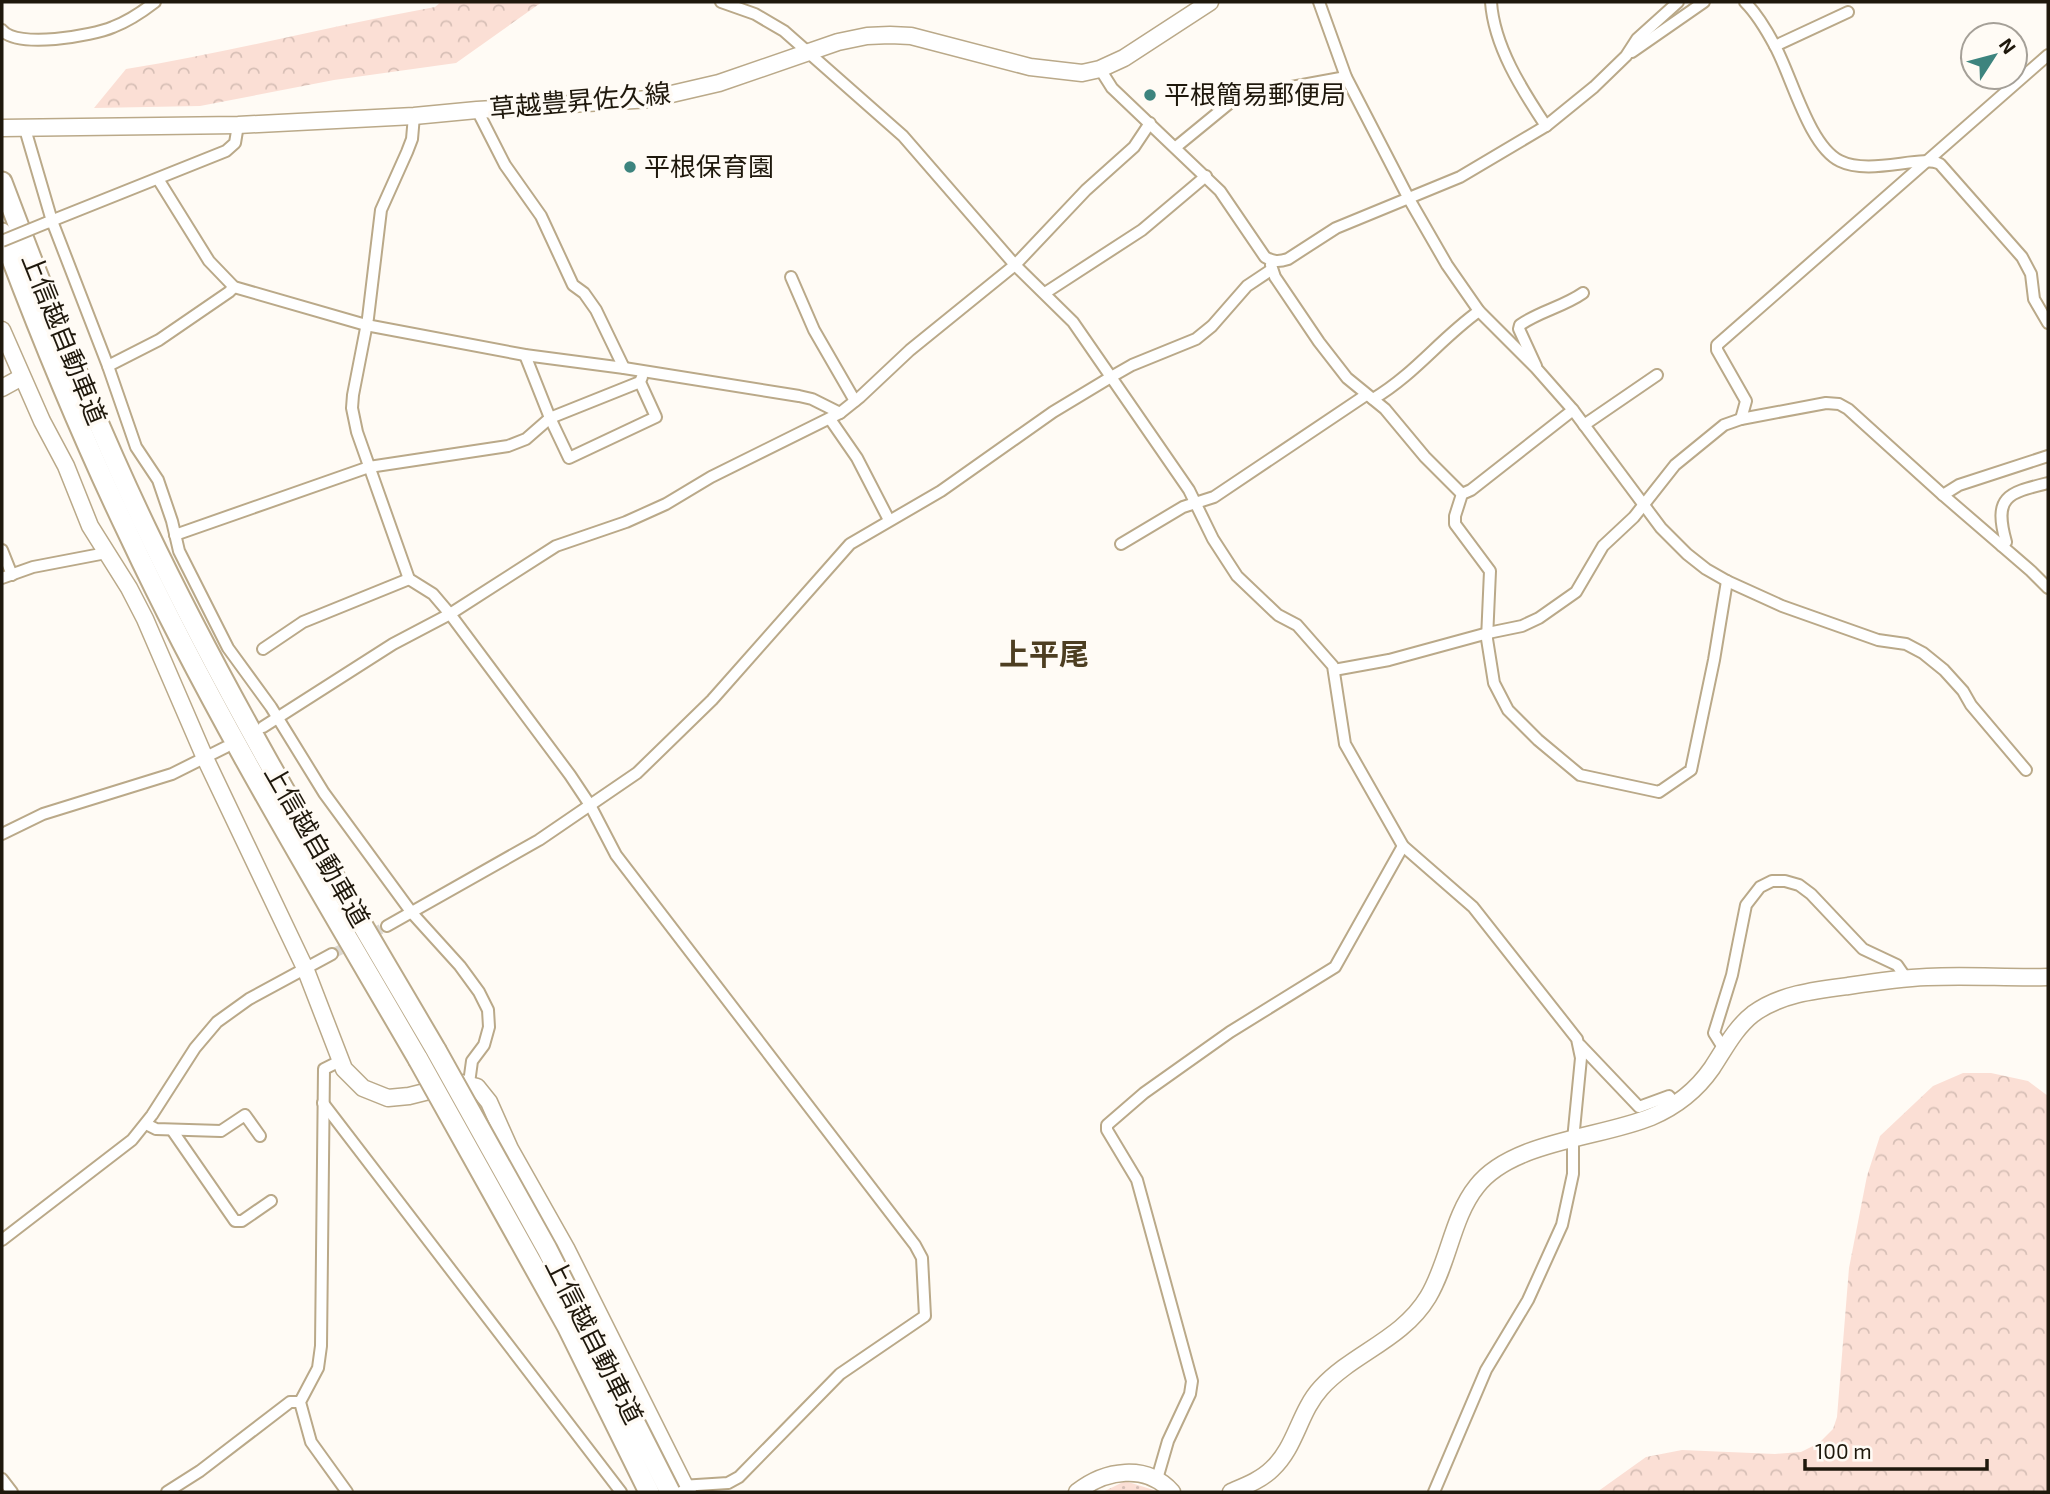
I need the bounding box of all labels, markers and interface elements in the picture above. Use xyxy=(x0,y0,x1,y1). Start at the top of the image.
north arrow xyxy=(1959,21,2029,91)
text: N xyxy=(1995,33,2021,58)
street label: 草越豊昇佐久線 xyxy=(488,76,672,123)
place label: 平根簡易郵便局 xyxy=(1164,78,1346,109)
marker: 平根簡易郵便局 xyxy=(1142,87,1158,103)
place label: 平根保育園 xyxy=(644,150,774,181)
marker: 平根保育園 xyxy=(622,159,638,175)
street label: 上信越自動車道 xyxy=(17,248,114,429)
district label: 上平尾 xyxy=(999,635,1089,671)
street label: 上信越自動車道 xyxy=(259,759,377,932)
street label: 上信越自動車道 xyxy=(540,1252,650,1428)
scale bar xyxy=(1805,1428,1987,1472)
text: 100 m xyxy=(1815,1438,1872,1463)

